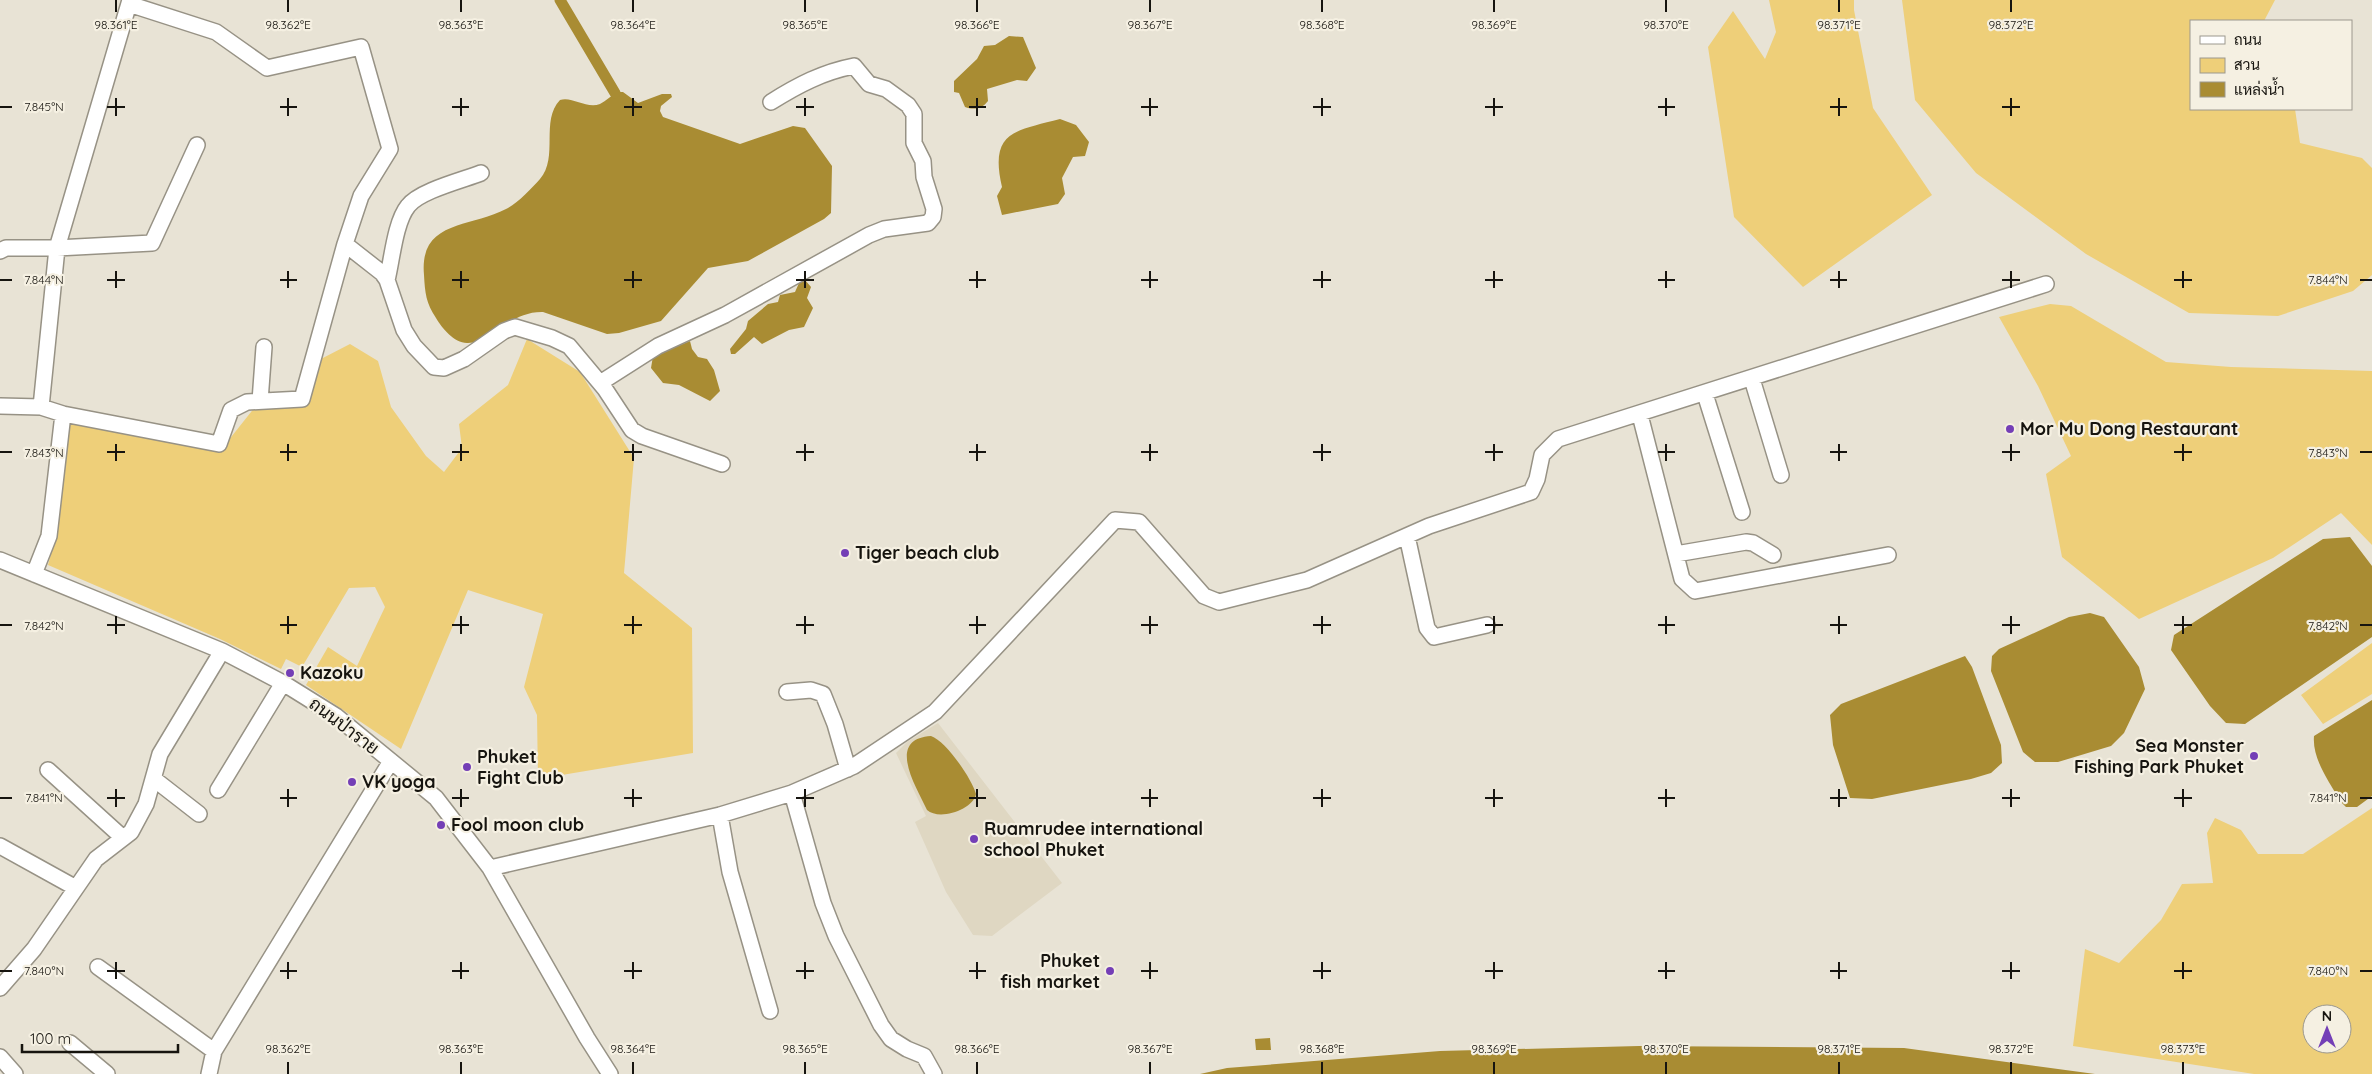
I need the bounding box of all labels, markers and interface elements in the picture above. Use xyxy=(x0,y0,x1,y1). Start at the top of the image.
text: 98.361°E xyxy=(94,17,138,32)
text: 98.362°E xyxy=(265,17,311,32)
text: 98.363°E xyxy=(438,17,484,32)
text: 98.364°E xyxy=(610,17,656,32)
text: 98.365°E xyxy=(782,17,828,32)
text: 98.366°E xyxy=(954,17,1000,32)
text: 98.367°E xyxy=(1127,17,1173,32)
text: 98.368°E xyxy=(1299,17,1345,32)
text: 98.369°E xyxy=(1471,17,1517,32)
text: 98.370°E xyxy=(1643,17,1689,32)
text: 98.371°E xyxy=(1817,17,1861,32)
text: 98.372°E xyxy=(1988,17,2034,32)
legend xyxy=(2190,20,2352,110)
text: ถนน xyxy=(2234,30,2262,49)
text: สวน xyxy=(2234,55,2260,74)
text: แหล่งน้ำ xyxy=(2234,77,2285,99)
text: 7.845°N xyxy=(24,99,64,114)
text: 7.844°N xyxy=(24,272,64,287)
text: 7.844°N xyxy=(2308,272,2348,287)
place label: Mor Mu Dong Restaurant xyxy=(2020,417,2238,440)
marker: Mor Mu Dong Restaurant xyxy=(2004,423,2016,435)
text: 7.843°N xyxy=(24,445,64,460)
text: 7.843°N xyxy=(2308,445,2348,460)
place label: Tiger beach club xyxy=(855,541,999,564)
marker: Tiger beach club xyxy=(839,547,851,559)
text: 7.842°N xyxy=(24,618,64,633)
text: 7.842°N xyxy=(2308,618,2348,633)
place label: Kazoku xyxy=(300,661,364,684)
marker: Kazoku xyxy=(284,667,296,679)
street label: ถนนป่าราย xyxy=(305,692,384,759)
place label: Sea Monster Fishing Park Phuket xyxy=(2074,734,2244,778)
place label: Phuket Fight Club xyxy=(477,745,564,789)
marker: Sea Monster Fishing Park Phuket xyxy=(2248,750,2260,762)
marker: Phuket Fight Club xyxy=(461,761,473,773)
place label: VK yoga xyxy=(362,770,435,793)
marker: VK yoga xyxy=(346,776,358,788)
text: 7.841°N xyxy=(25,790,63,805)
text: 7.841°N xyxy=(2309,790,2347,805)
place label: Fool moon club xyxy=(451,813,584,836)
place label: Ruamrudee international school Phuket xyxy=(984,817,1203,861)
marker: Fool moon club xyxy=(435,819,447,831)
marker: Ruamrudee international school Phuket xyxy=(968,833,980,845)
place label: Phuket fish market xyxy=(1000,949,1100,993)
text: 7.840°N xyxy=(24,963,64,978)
text: 7.840°N xyxy=(2308,963,2348,978)
marker: Phuket fish market xyxy=(1104,965,1116,977)
north arrow xyxy=(2302,1004,2352,1054)
text: N xyxy=(2322,1007,2332,1025)
scale bar xyxy=(22,1022,179,1054)
text: 100 m xyxy=(30,1029,71,1048)
text: 98.362°E xyxy=(265,1041,311,1056)
text: 98.363°E xyxy=(438,1041,484,1056)
text: 98.364°E xyxy=(610,1041,656,1056)
text: 98.365°E xyxy=(782,1041,828,1056)
text: 98.366°E xyxy=(954,1041,1000,1056)
text: 98.367°E xyxy=(1127,1041,1173,1056)
text: 98.368°E xyxy=(1299,1041,1345,1056)
text: 98.369°E xyxy=(1471,1041,1517,1056)
text: 98.370°E xyxy=(1643,1041,1689,1056)
text: 98.371°E xyxy=(1817,1041,1861,1056)
text: 98.372°E xyxy=(1988,1041,2034,1056)
text: 98.373°E xyxy=(2161,1041,2206,1056)

